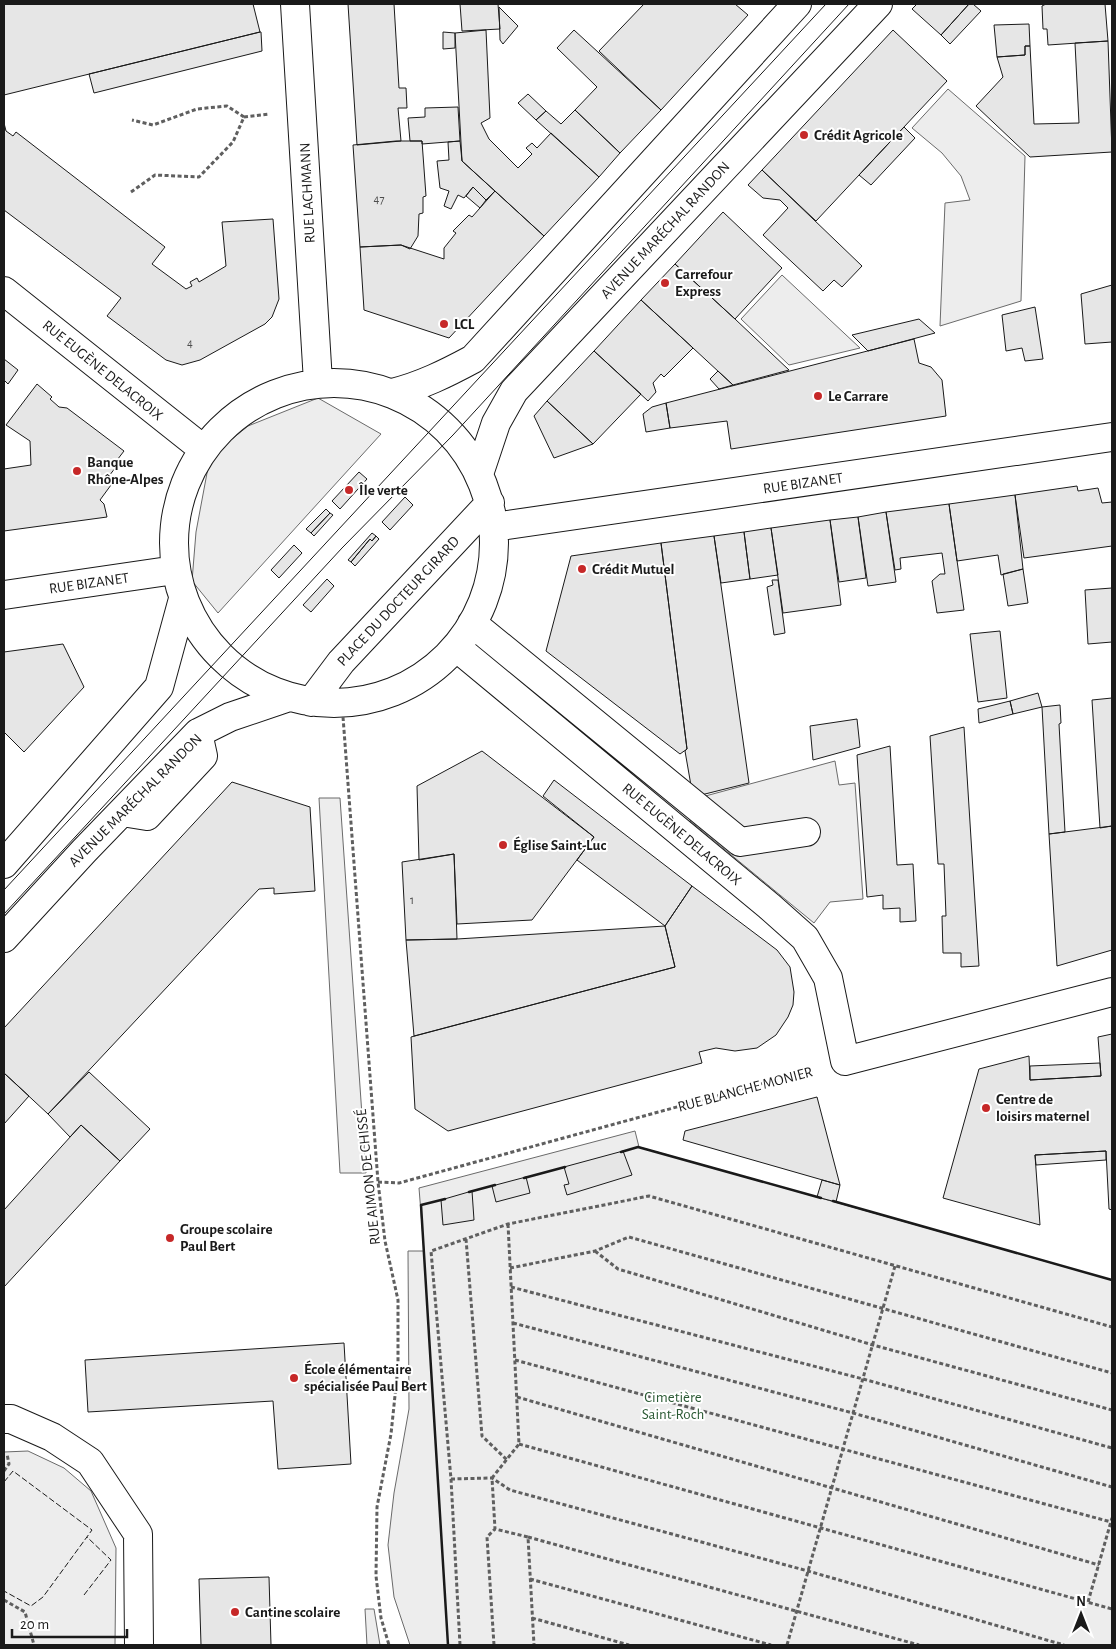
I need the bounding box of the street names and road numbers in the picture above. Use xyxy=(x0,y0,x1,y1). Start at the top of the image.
street label: RUE LACHMANN xyxy=(297,142,318,244)
street label: AVENUE MARÉCHAL RANDON xyxy=(597,158,733,302)
street label: RUE EUGÈNE DELACROIX xyxy=(40,316,167,423)
street label: RUE BIZANET xyxy=(762,470,845,497)
street label: PLACE DU DOCTEUR GIRARD xyxy=(334,533,462,669)
street label: RUE BIZANET xyxy=(48,570,131,597)
street label: AVENUE MARÉCHAL RANDON xyxy=(65,730,205,870)
street label: RUE EUGÈNE DELACROIX xyxy=(619,779,745,888)
street label: RUE BLANCHE MONIER xyxy=(676,1064,814,1115)
street label: RUE AIMON DE CHISSÉ xyxy=(352,1108,383,1246)

